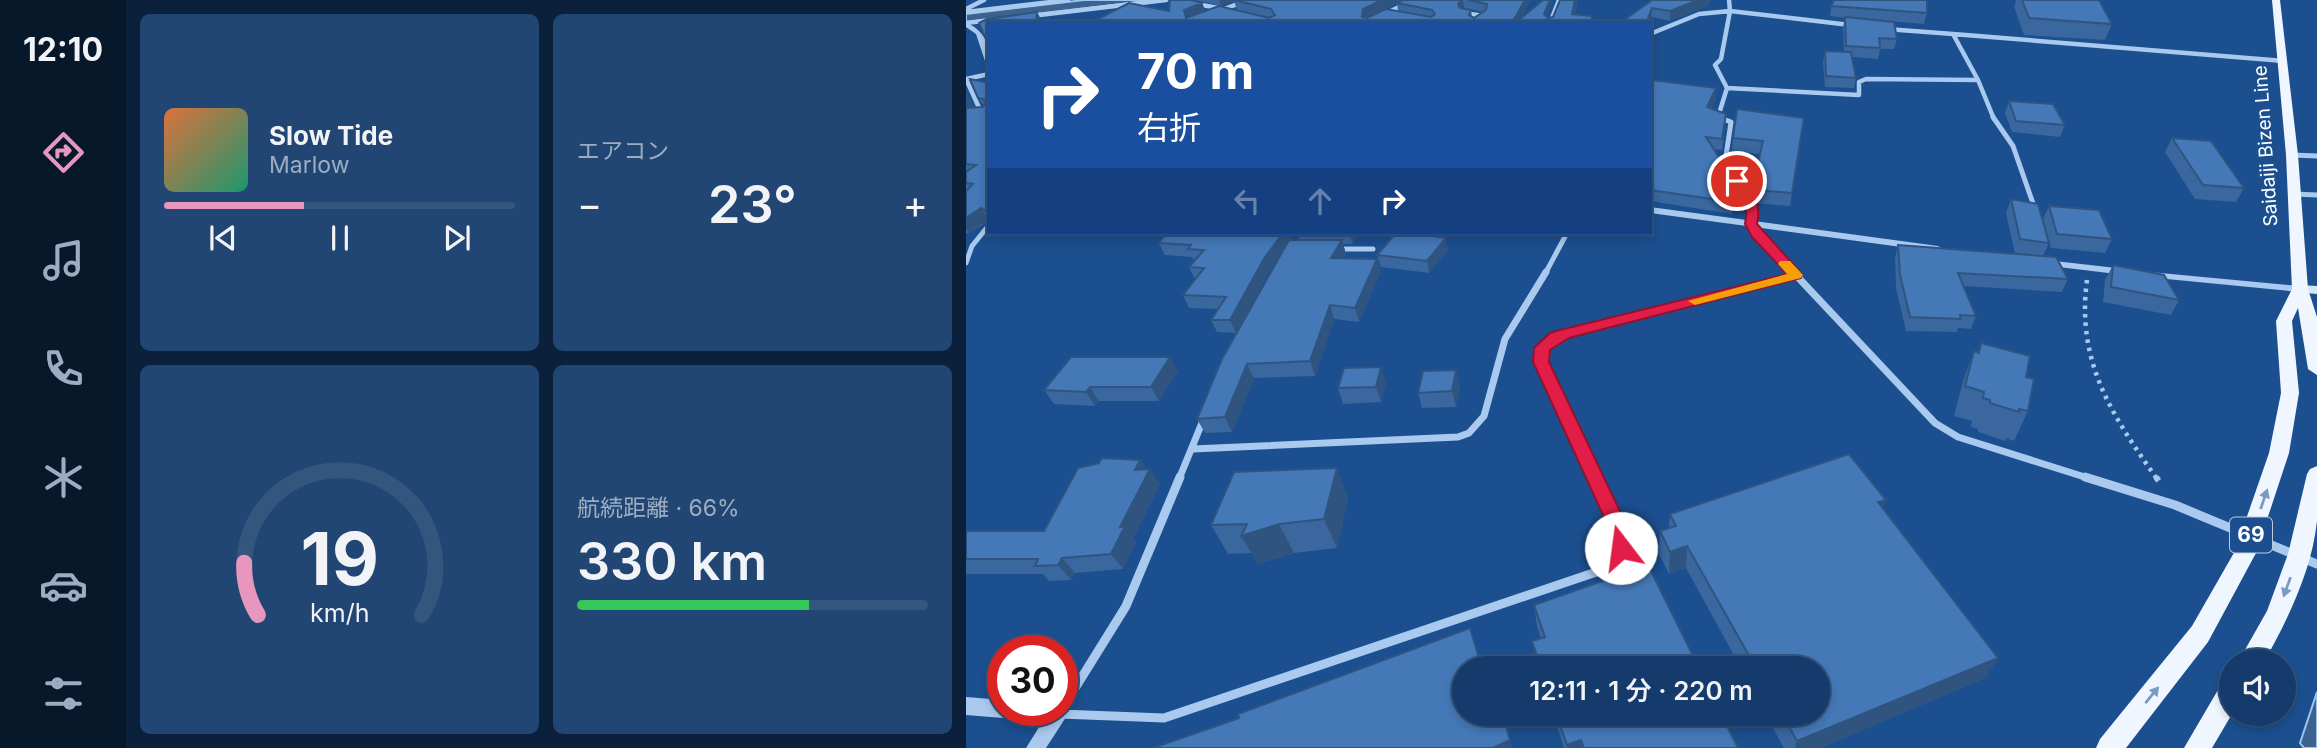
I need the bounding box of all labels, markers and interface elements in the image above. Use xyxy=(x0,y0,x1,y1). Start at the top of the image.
text: 12:10 xyxy=(23,30,103,69)
text: 70 m xyxy=(1137,42,1254,101)
icon: right xyxy=(1022,49,1113,140)
street label: Saidaiji Bizen Line xyxy=(2248,65,2283,227)
text: 右折 xyxy=(1137,108,1201,147)
text: Slow Tide xyxy=(269,120,393,151)
icon: directions xyxy=(39,128,88,177)
text: エアコン xyxy=(577,137,669,165)
text: Marlow xyxy=(269,151,349,179)
pin xyxy=(1707,151,1767,211)
icon: arrive xyxy=(1718,162,1756,200)
text: 23° xyxy=(708,173,797,236)
text: − xyxy=(577,181,602,227)
text: + xyxy=(903,181,928,227)
icon: left xyxy=(1228,182,1266,220)
icon: ahead xyxy=(1301,182,1339,220)
icon: right xyxy=(1374,182,1412,220)
icon: previous xyxy=(204,219,242,257)
icon: pause xyxy=(321,219,359,257)
icon: next xyxy=(438,219,476,257)
icon: music xyxy=(39,236,88,285)
icon: phone xyxy=(39,344,88,393)
icon: climate xyxy=(39,453,88,502)
one-way arrow xyxy=(2259,488,2270,509)
text: 航続距離 · 66% xyxy=(577,494,740,522)
position arrow xyxy=(1584,511,1658,585)
text: 19 xyxy=(300,515,379,604)
road number: 69 xyxy=(2230,518,2272,552)
text: 330 km xyxy=(577,530,767,593)
icon: car xyxy=(39,561,88,610)
one-way arrow xyxy=(2281,577,2292,598)
text: km/h xyxy=(310,598,369,628)
speed limit sign: 30 xyxy=(987,635,1078,726)
map controls xyxy=(2219,649,2296,726)
button: sound xyxy=(2219,649,2296,726)
icon: filters xyxy=(39,669,88,718)
text: 12:11 · 1 分 · 220 m xyxy=(1529,675,1753,706)
one-way arrow xyxy=(2144,686,2159,704)

